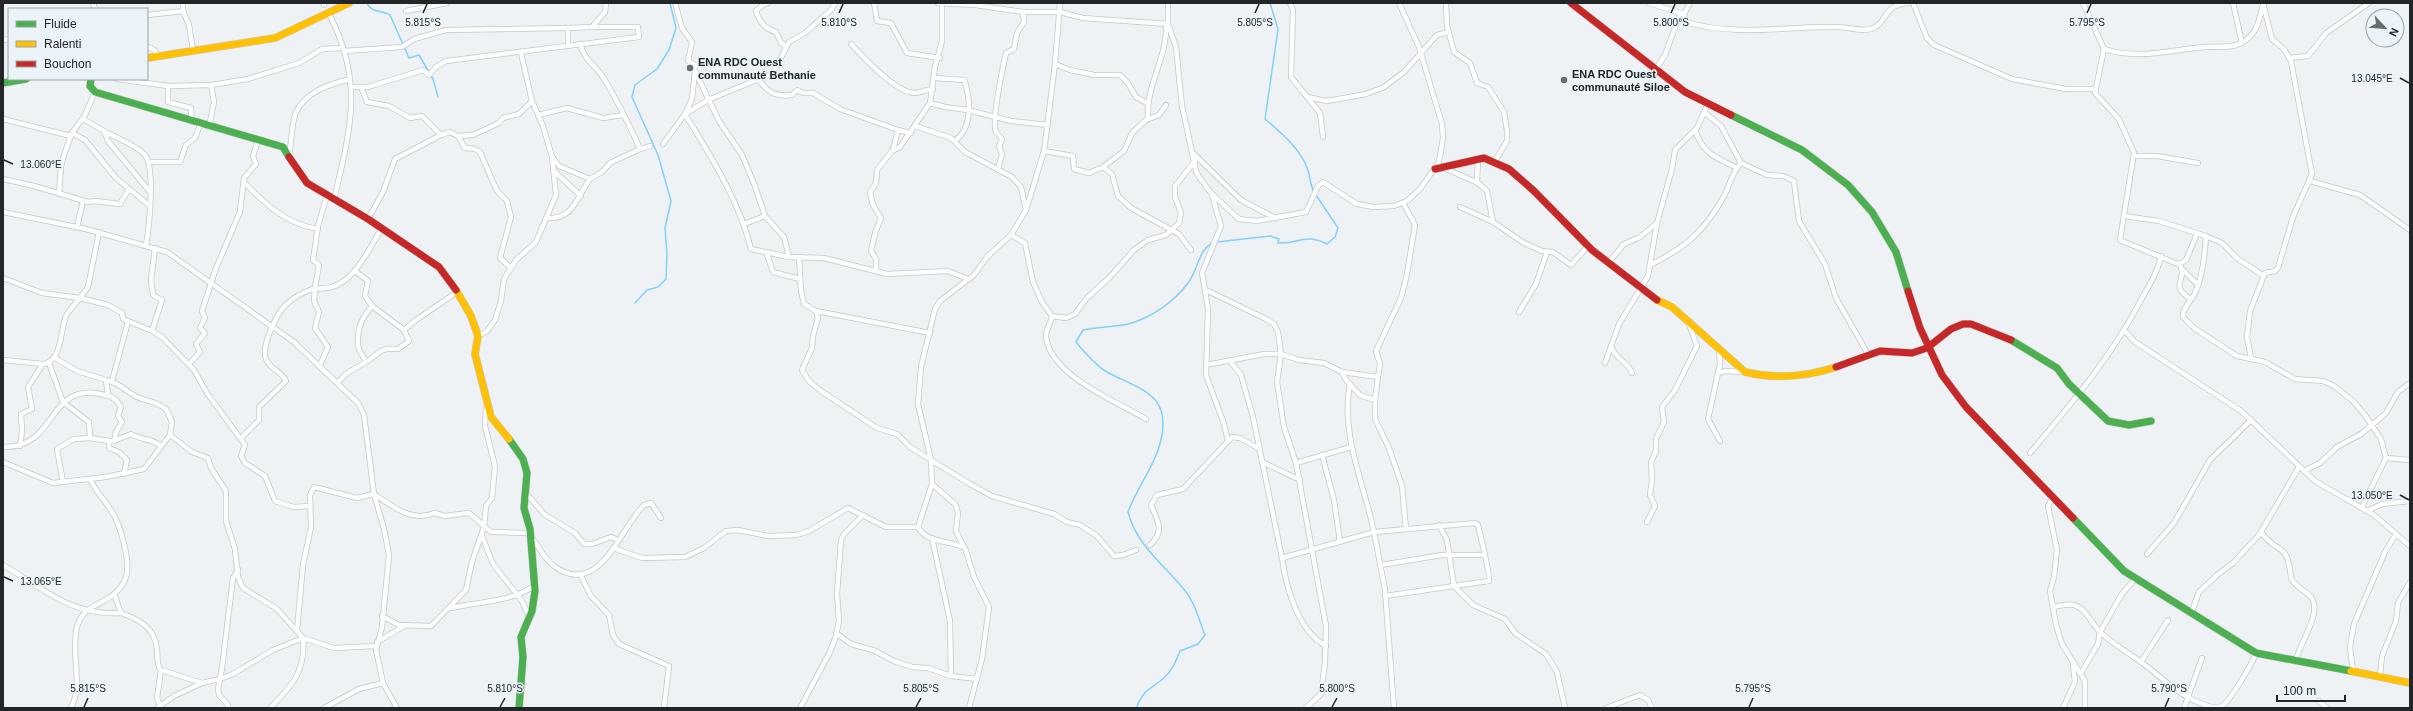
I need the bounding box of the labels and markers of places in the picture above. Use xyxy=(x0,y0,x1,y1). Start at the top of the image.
place label: ENA RDC Ouest communauté Bethanie xyxy=(698,56,816,81)
marker: ENA RDC Ouest communauté Bethanie xyxy=(685,63,695,73)
place label: ENA RDC Ouest communauté Siloe xyxy=(1572,68,1670,93)
marker: ENA RDC Ouest communauté Siloe xyxy=(1559,75,1569,85)

